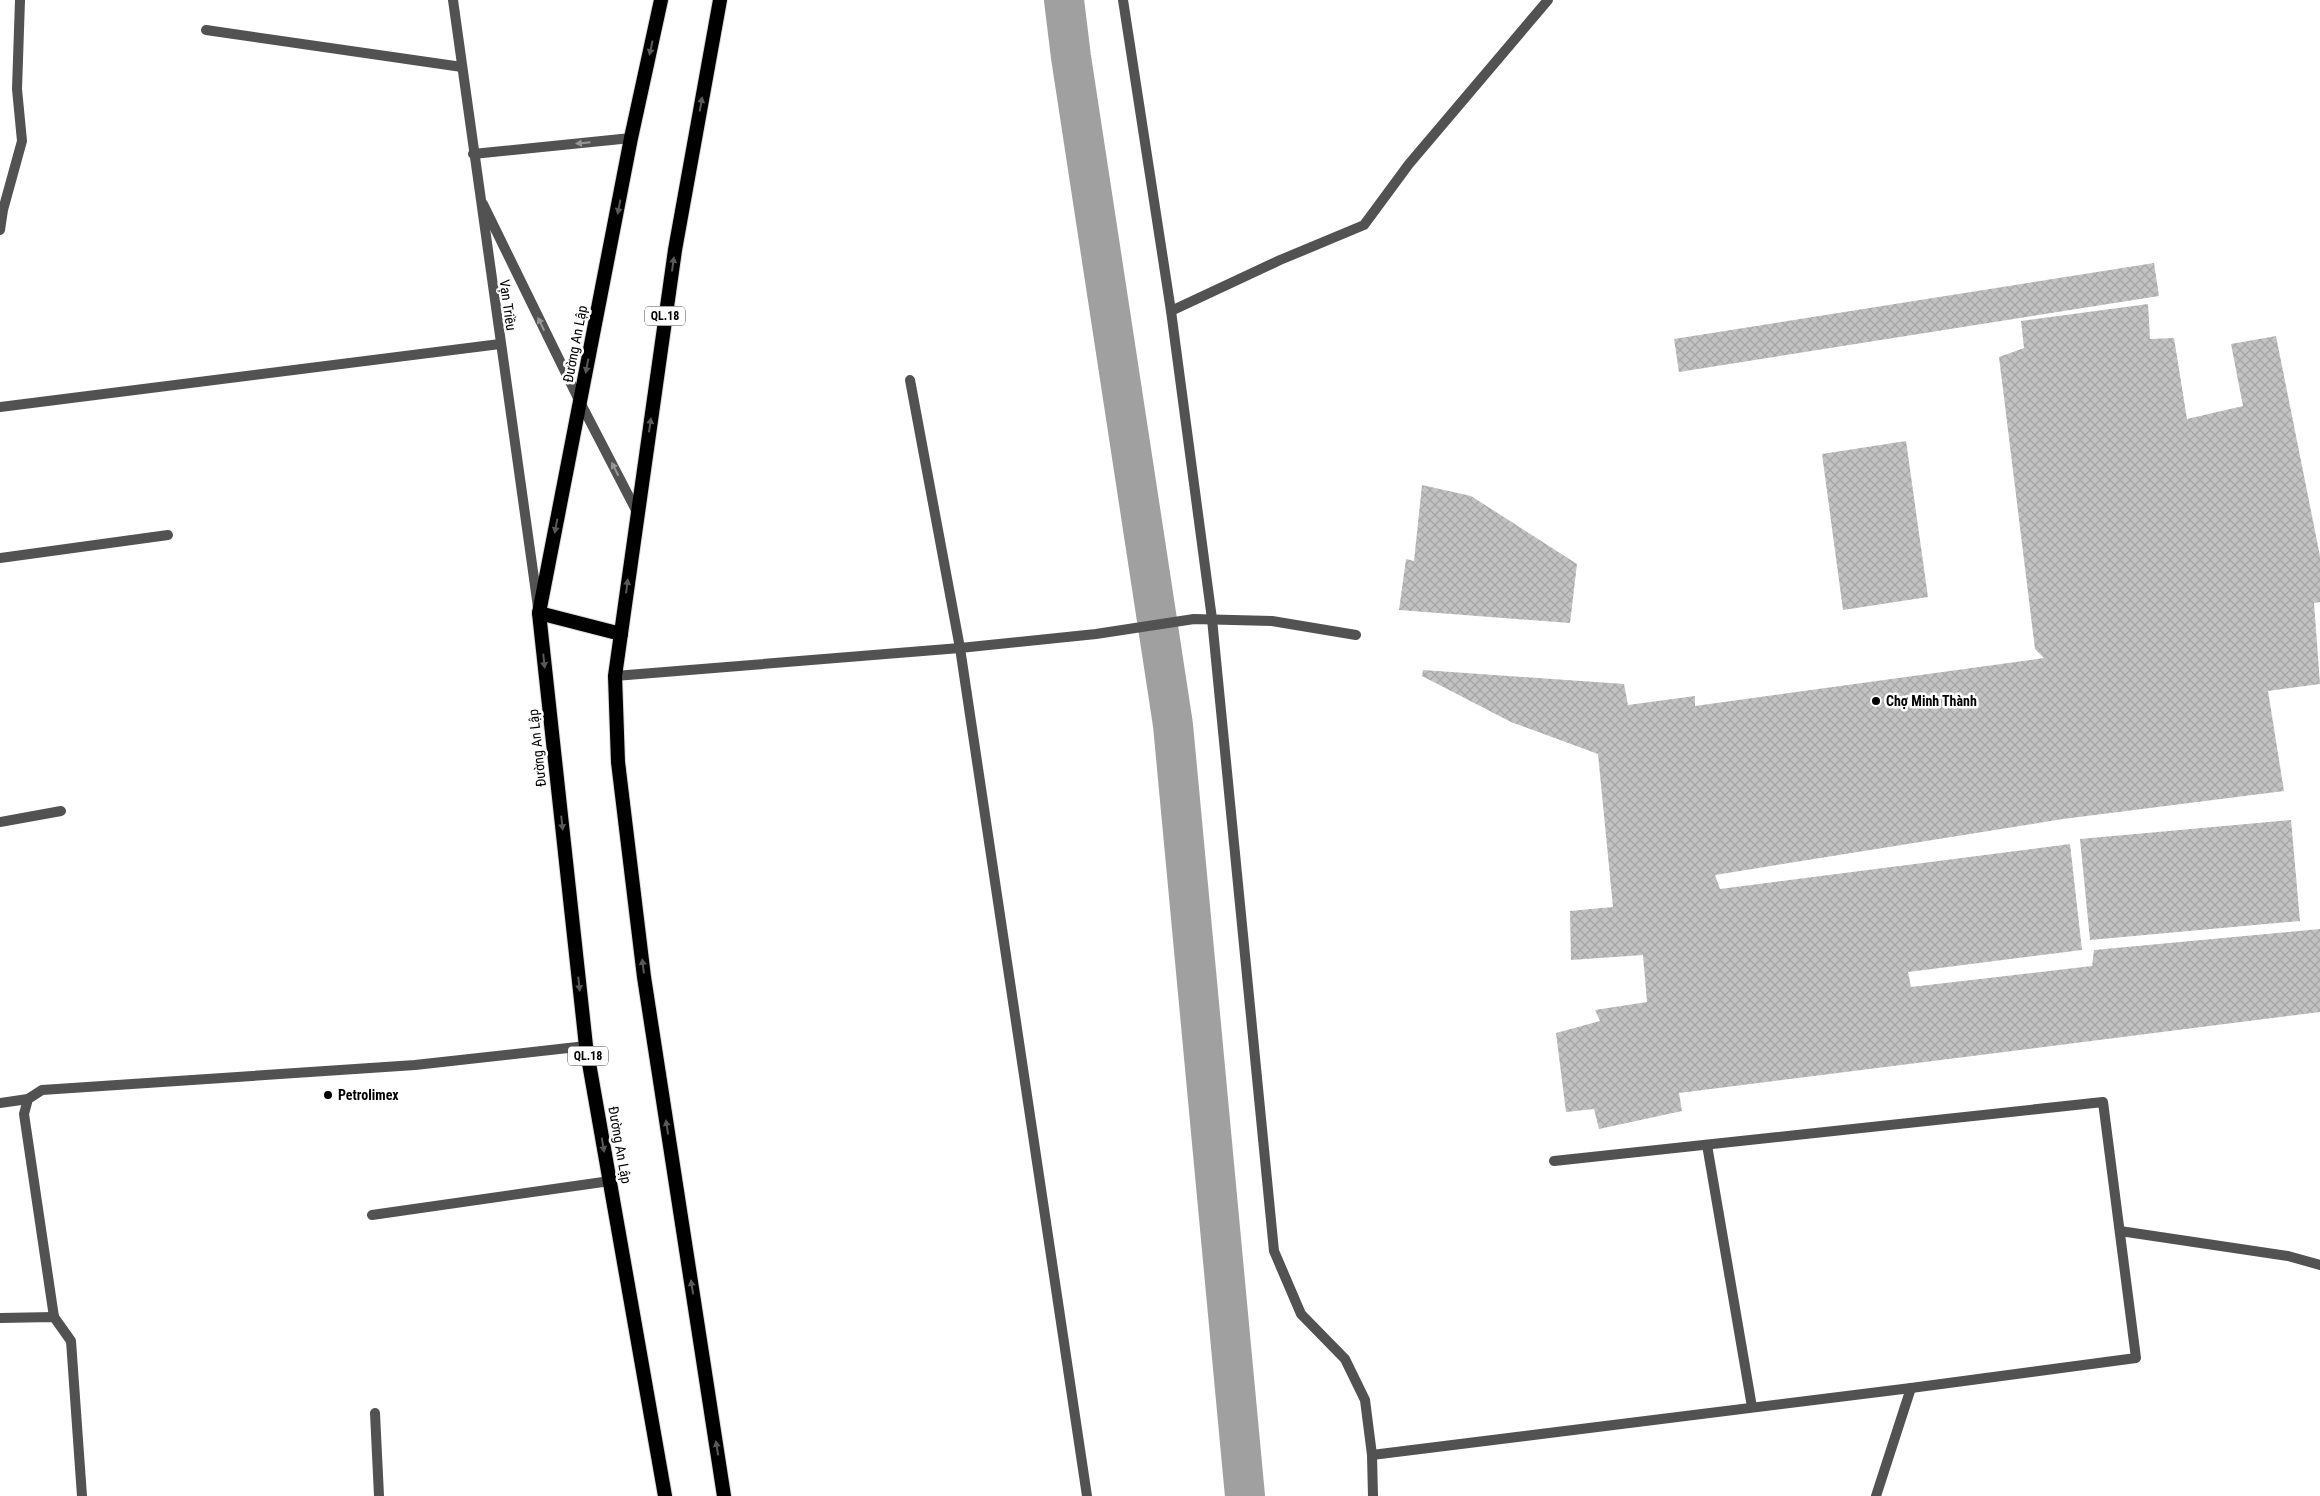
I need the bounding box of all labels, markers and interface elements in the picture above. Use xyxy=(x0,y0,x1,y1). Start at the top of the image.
one-way arrow xyxy=(647,40,655,55)
one-way arrow xyxy=(698,96,706,112)
one-way arrow xyxy=(574,139,590,147)
one-way arrow xyxy=(615,199,623,215)
one-way arrow xyxy=(669,256,677,272)
street label: Vạn Triều xyxy=(496,278,520,332)
street label: Đường An Lập xyxy=(560,304,590,384)
road number: QL.18 xyxy=(645,306,685,326)
one-way arrow xyxy=(537,316,546,331)
one-way arrow xyxy=(583,359,591,374)
one-way arrow xyxy=(646,416,654,432)
one-way arrow xyxy=(611,461,619,476)
one-way arrow xyxy=(551,518,559,534)
one-way arrow xyxy=(623,577,631,593)
one-way arrow xyxy=(540,654,548,670)
place label: Chợ Minh Thành xyxy=(1886,693,1977,709)
marker: Chợ Minh Thành xyxy=(1870,695,1882,707)
street label: Đường An Lập xyxy=(525,708,549,788)
one-way arrow xyxy=(558,815,566,831)
one-way arrow xyxy=(639,958,647,974)
one-way arrow xyxy=(575,977,583,993)
road number: QL.18 xyxy=(568,1046,608,1066)
place label: Petrolimex xyxy=(338,1087,399,1103)
marker: Petrolimex xyxy=(322,1089,334,1101)
street label: Đường An Lập xyxy=(605,1105,635,1185)
one-way arrow xyxy=(663,1118,671,1134)
one-way arrow xyxy=(600,1137,608,1153)
one-way arrow xyxy=(688,1279,696,1295)
one-way arrow xyxy=(712,1439,720,1455)

